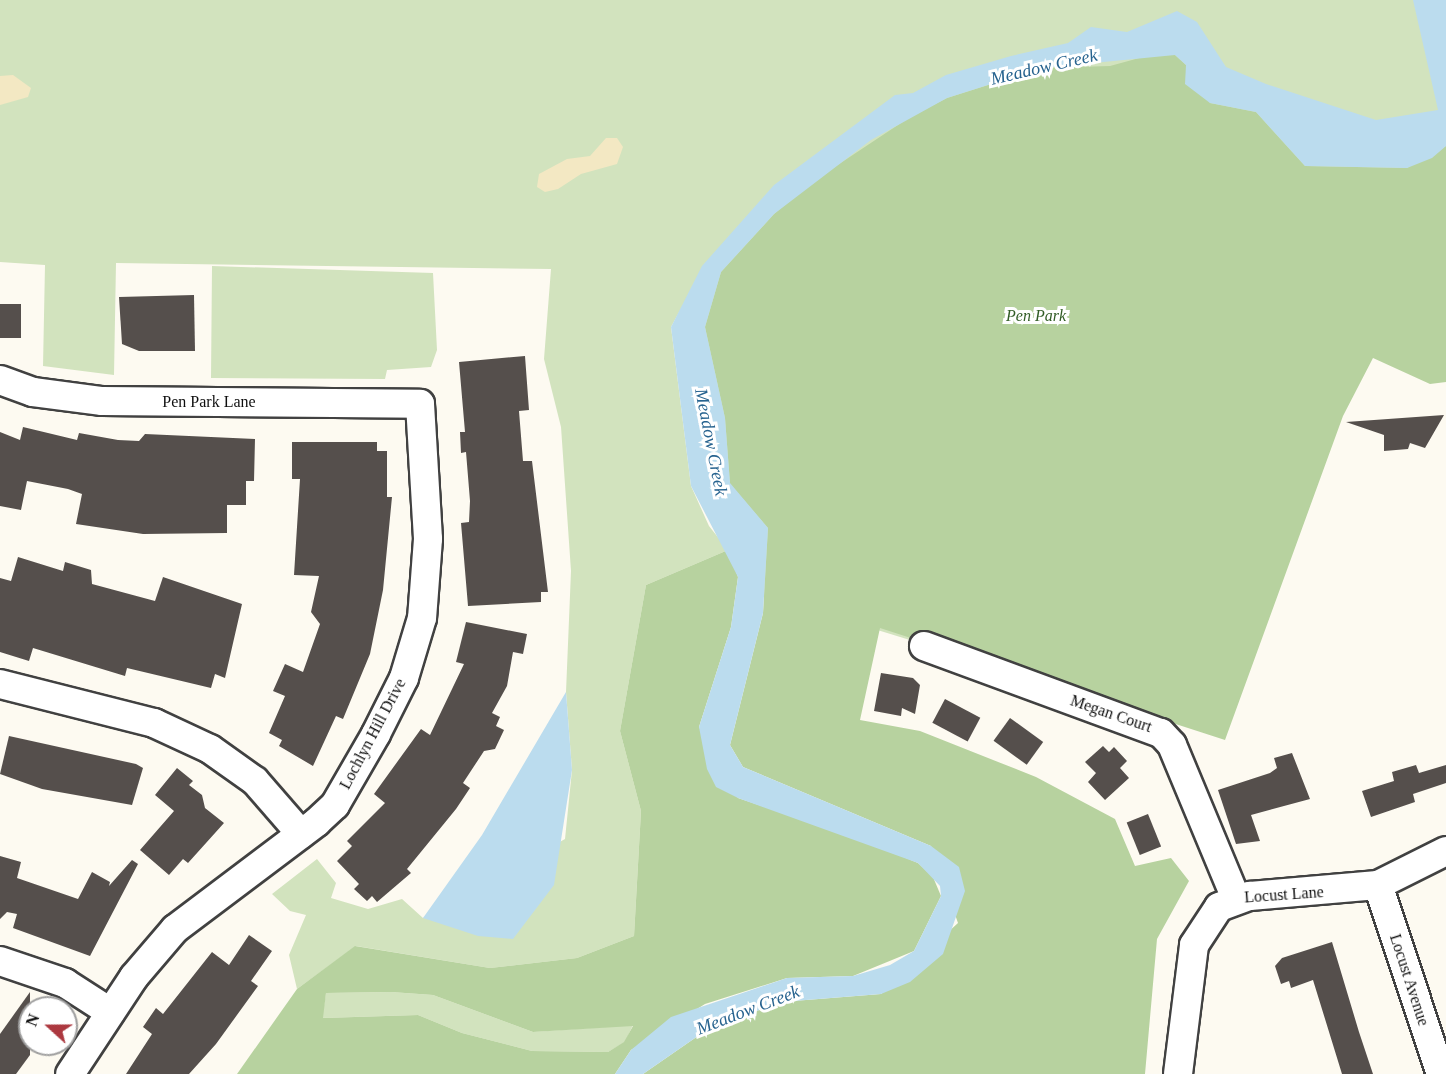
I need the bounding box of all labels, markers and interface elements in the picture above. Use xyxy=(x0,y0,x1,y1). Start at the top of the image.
water label: Meadow Creek xyxy=(989,44,1099,90)
park label: Pen Park xyxy=(1006,306,1066,326)
water label: Meadow Creek xyxy=(690,387,732,497)
street label: Pen Park Lane xyxy=(162,392,256,412)
street label: Lochlyn Hill Drive xyxy=(336,675,410,793)
street label: Megan Court xyxy=(1068,691,1154,737)
street label: Locust Lane xyxy=(1244,883,1324,907)
street label: Locust Avenue xyxy=(1385,931,1433,1029)
water label: Meadow Creek xyxy=(693,980,803,1040)
north arrow xyxy=(18,996,78,1056)
text: N xyxy=(23,1012,43,1029)

